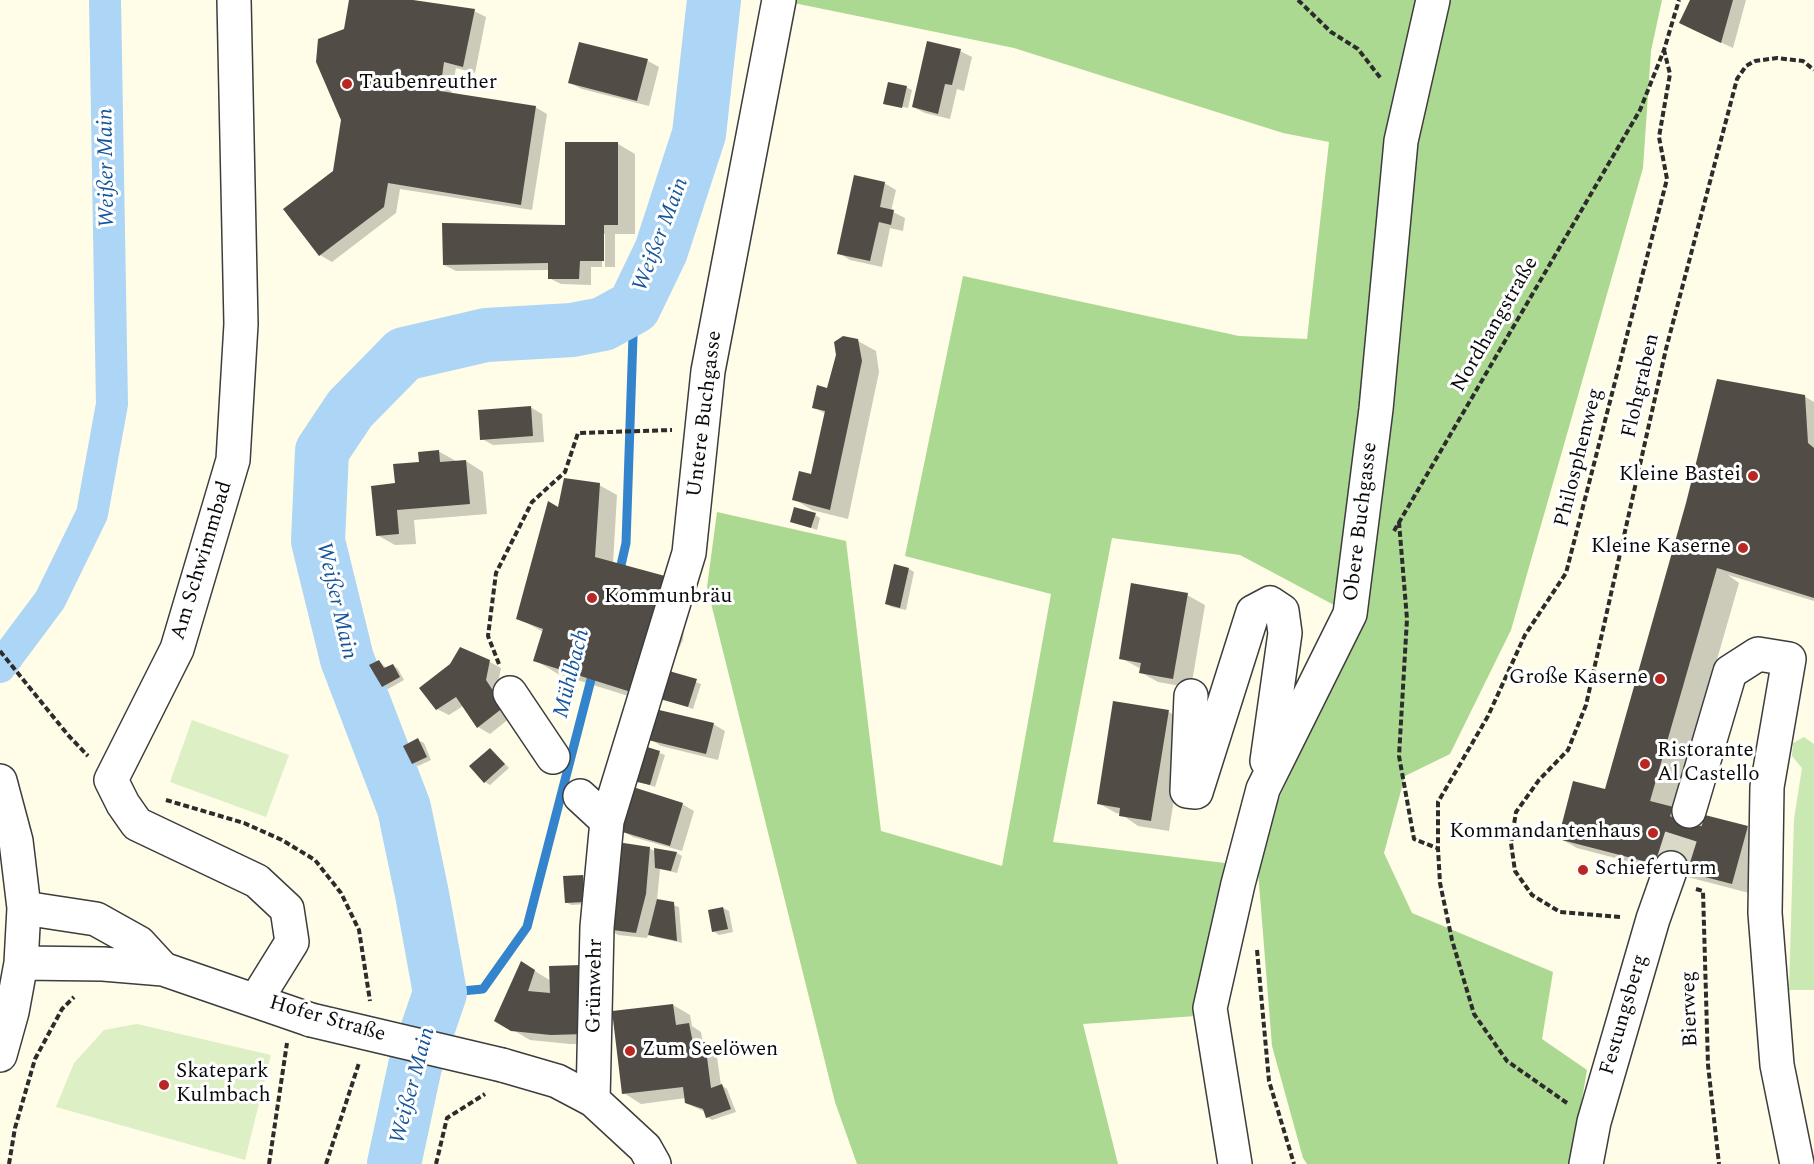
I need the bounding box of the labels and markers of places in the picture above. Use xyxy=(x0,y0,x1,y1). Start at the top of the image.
place label: Taubenreuther xyxy=(359,71,497,97)
marker: Taubenreuther xyxy=(340,77,354,91)
place label: Kleine Bastei xyxy=(1619,463,1741,489)
marker: Kleine Bastei xyxy=(1746,469,1760,483)
place label: Kleine Kaserne xyxy=(1591,535,1731,561)
marker: Kleine Kaserne xyxy=(1736,541,1750,555)
place label: Kommunbräu xyxy=(604,585,732,611)
marker: Kommunbräu xyxy=(585,591,599,605)
place label: Große Kaserne xyxy=(1509,666,1648,692)
marker: Große Kaserne xyxy=(1653,672,1667,686)
place label: Ristorante Al Castello xyxy=(1657,739,1760,789)
marker: Ristorante Al Castello xyxy=(1638,757,1652,771)
place label: Kommandantenhaus xyxy=(1449,820,1641,846)
marker: Kommandantenhaus xyxy=(1646,826,1660,840)
place label: Schieferturm xyxy=(1595,857,1717,883)
marker: Schieferturm xyxy=(1576,863,1590,877)
place label: Zum Seelöwen xyxy=(642,1038,778,1064)
marker: Zum Seelöwen xyxy=(623,1044,637,1058)
place label: Skatepark Kulmbach xyxy=(176,1060,271,1110)
marker: Skatepark Kulmbach xyxy=(157,1078,171,1092)

